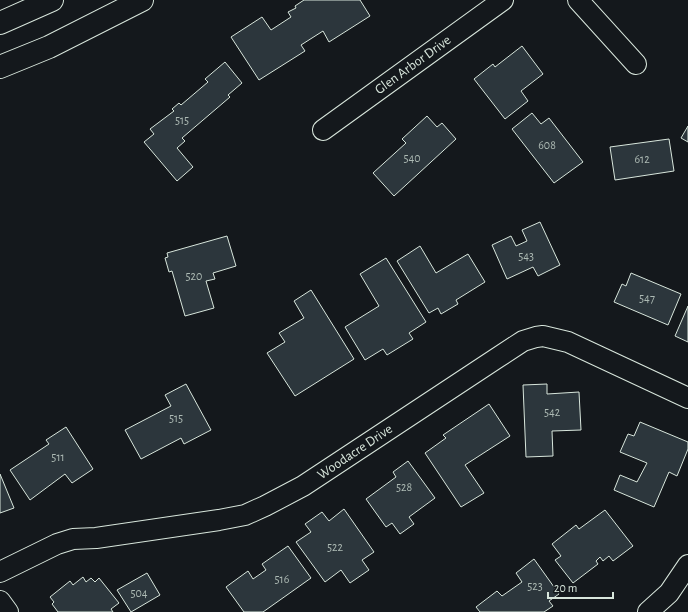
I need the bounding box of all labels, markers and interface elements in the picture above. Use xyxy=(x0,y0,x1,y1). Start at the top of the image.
street label: Glen Arbor Drive xyxy=(372,33,454,97)
house number: 515 xyxy=(175,114,189,126)
house number: 608 xyxy=(538,139,556,151)
house number: 540 xyxy=(403,152,421,164)
house number: 612 xyxy=(634,153,650,165)
house number: 543 xyxy=(518,250,534,262)
house number: 520 xyxy=(186,270,202,282)
house number: 547 xyxy=(639,292,655,304)
house number: 542 xyxy=(544,406,561,418)
house number: 515 xyxy=(169,412,183,424)
street label: Woodacre Drive xyxy=(315,422,395,482)
house number: 511 xyxy=(51,451,65,463)
house number: 528 xyxy=(396,481,412,493)
house number: 522 xyxy=(327,541,344,553)
house number: 516 xyxy=(275,573,290,585)
scale bar xyxy=(548,574,613,600)
house number: 523 xyxy=(527,580,543,592)
text: 20 m xyxy=(554,582,577,594)
house number: 504 xyxy=(130,587,148,599)

